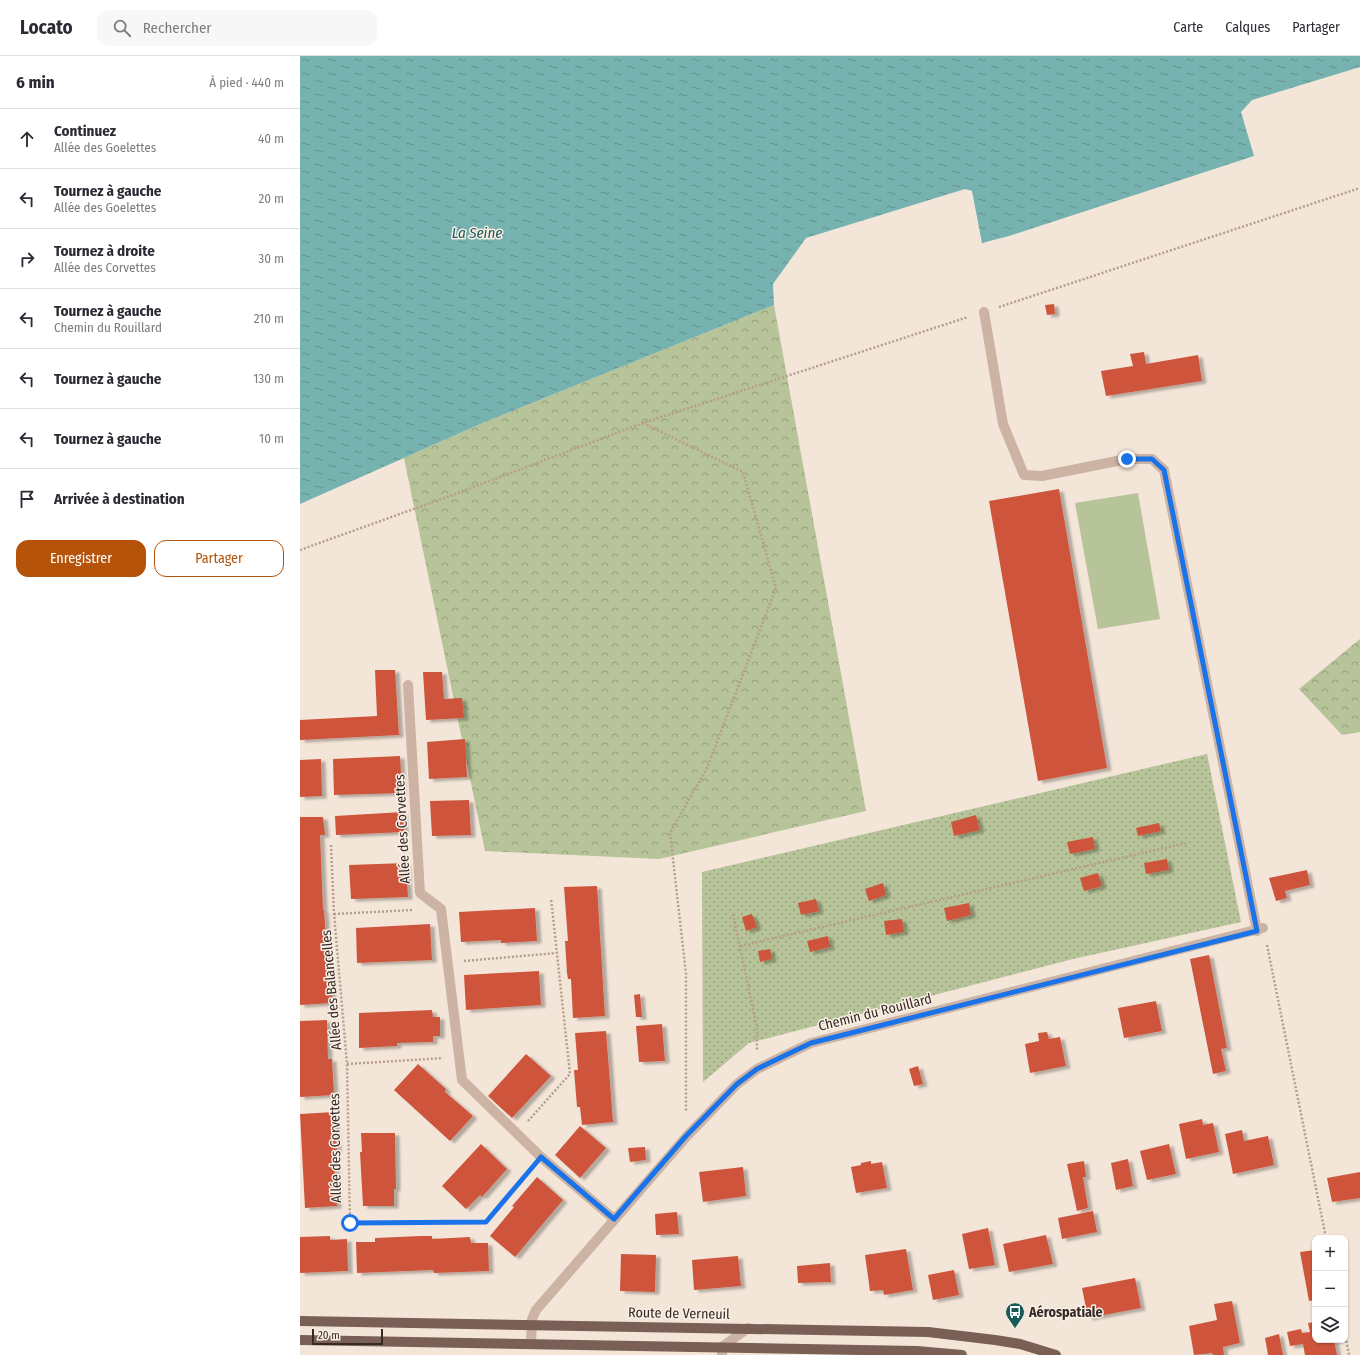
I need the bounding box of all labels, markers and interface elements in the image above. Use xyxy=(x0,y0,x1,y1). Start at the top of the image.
search box xyxy=(97,10,377,46)
text: Locato xyxy=(20,16,73,39)
icon: search xyxy=(111,17,133,39)
text: Rechercher xyxy=(143,19,212,37)
text: Carte xyxy=(1173,19,1203,36)
text: Calques xyxy=(1225,19,1270,36)
text: Partager xyxy=(1292,19,1340,36)
text: 6 min xyxy=(16,72,55,93)
text: À pied · 440 m xyxy=(209,75,284,90)
text: Continuez xyxy=(54,122,116,140)
icon: ahead xyxy=(16,128,38,150)
text: 40 m xyxy=(258,131,284,146)
text: Allée des Goelettes xyxy=(54,140,156,155)
text: Tournez à gauche xyxy=(54,182,161,200)
icon: left xyxy=(16,188,38,210)
text: 20 m xyxy=(258,191,284,206)
text: Allée des Goelettes xyxy=(54,200,156,215)
water label: La Seine xyxy=(452,224,502,242)
text: Tournez à droite xyxy=(54,242,155,260)
icon: right xyxy=(16,248,38,270)
text: 30 m xyxy=(258,251,284,266)
text: Allée des Corvettes xyxy=(54,260,156,275)
text: Tournez à gauche xyxy=(54,302,161,320)
icon: left xyxy=(16,308,38,330)
text: 210 m xyxy=(254,311,284,326)
text: Chemin du Rouillard xyxy=(54,320,162,335)
icon: left xyxy=(16,368,38,390)
text: Tournez à gauche xyxy=(54,370,161,388)
text: 130 m xyxy=(253,371,284,386)
icon: left xyxy=(16,428,38,450)
text: Tournez à gauche xyxy=(54,430,161,448)
text: 10 m xyxy=(259,431,284,446)
route end xyxy=(1118,450,1136,468)
icon: arrive xyxy=(16,488,38,510)
text: Arrivée à destination xyxy=(54,490,185,508)
button: Enregistrer xyxy=(16,540,146,577)
button: Partager xyxy=(154,540,284,577)
street label: Allée des Corvettes xyxy=(391,774,414,884)
street label: Allée des Balancelles xyxy=(318,929,345,1051)
street label: Chemin du Rouillard xyxy=(817,990,934,1035)
street label: Allée des Corvettes xyxy=(326,1093,345,1203)
route start xyxy=(341,1214,359,1232)
map controls xyxy=(1312,1235,1348,1343)
button: + xyxy=(1312,1235,1348,1271)
button: − xyxy=(1312,1271,1348,1307)
bus stop icon: Aérospatiale xyxy=(1004,1301,1026,1329)
street label: Route de Verneuil xyxy=(628,1304,730,1323)
place label: Aérospatiale xyxy=(1028,1304,1103,1321)
button: layers xyxy=(1312,1307,1348,1343)
scale bar xyxy=(312,1327,383,1346)
text: 20 m xyxy=(318,1329,340,1342)

